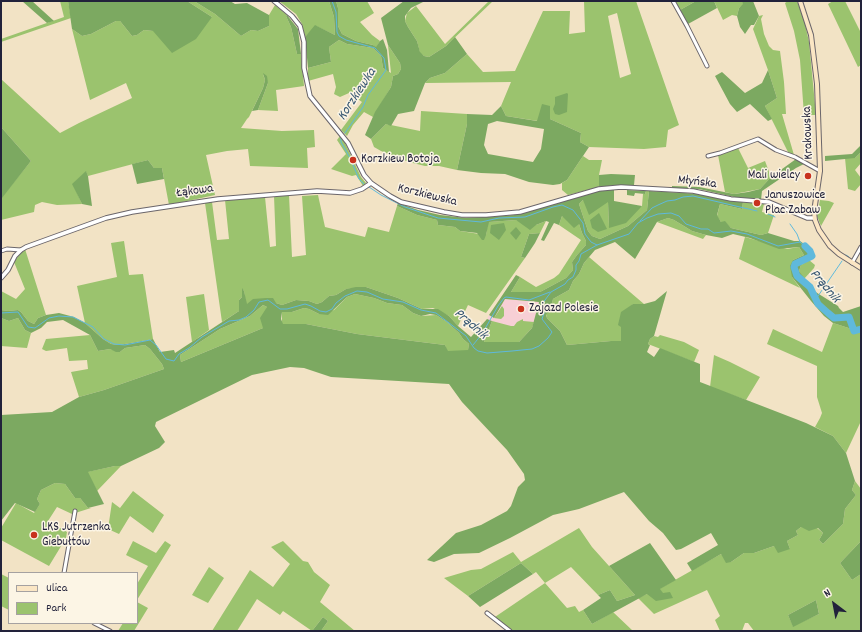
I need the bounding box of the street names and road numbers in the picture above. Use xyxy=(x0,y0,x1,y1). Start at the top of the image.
street label: Krakowska xyxy=(800,106,818,160)
street label: Młyńska xyxy=(677,173,717,193)
street label: Korzkiewska xyxy=(396,181,458,211)
street label: Łąkowa xyxy=(176,182,214,202)

